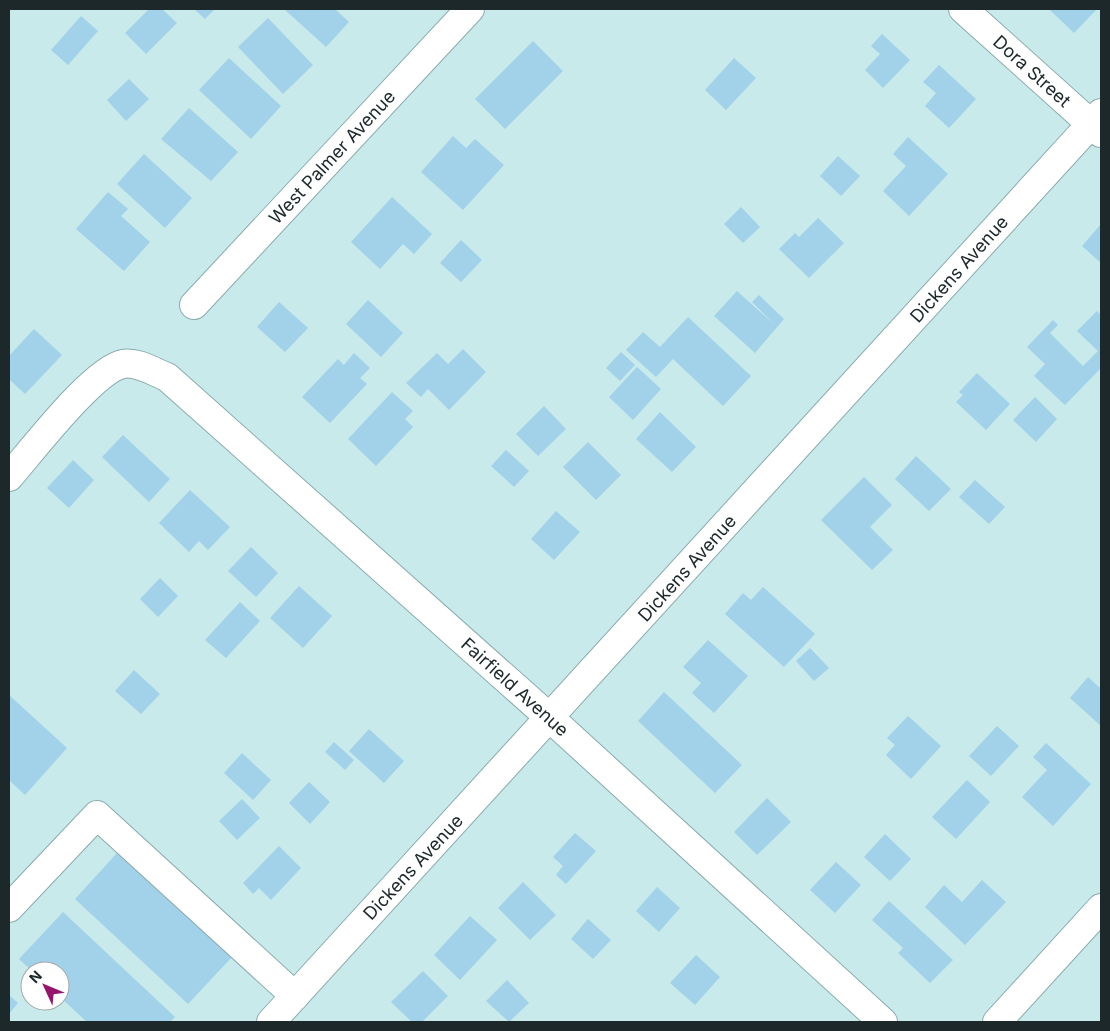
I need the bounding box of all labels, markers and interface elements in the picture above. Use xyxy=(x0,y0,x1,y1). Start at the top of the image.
street label: Dora Street xyxy=(989,31,1075,111)
street label: West Palmer Avenue xyxy=(265,86,399,228)
street label: Dickens Avenue xyxy=(906,211,1012,327)
street label: Dickens Avenue xyxy=(634,510,740,626)
street label: Fairfield Avenue xyxy=(457,633,573,741)
street label: Dickens Avenue xyxy=(359,810,467,924)
north arrow xyxy=(20,961,70,1011)
text: N xyxy=(25,967,45,986)

